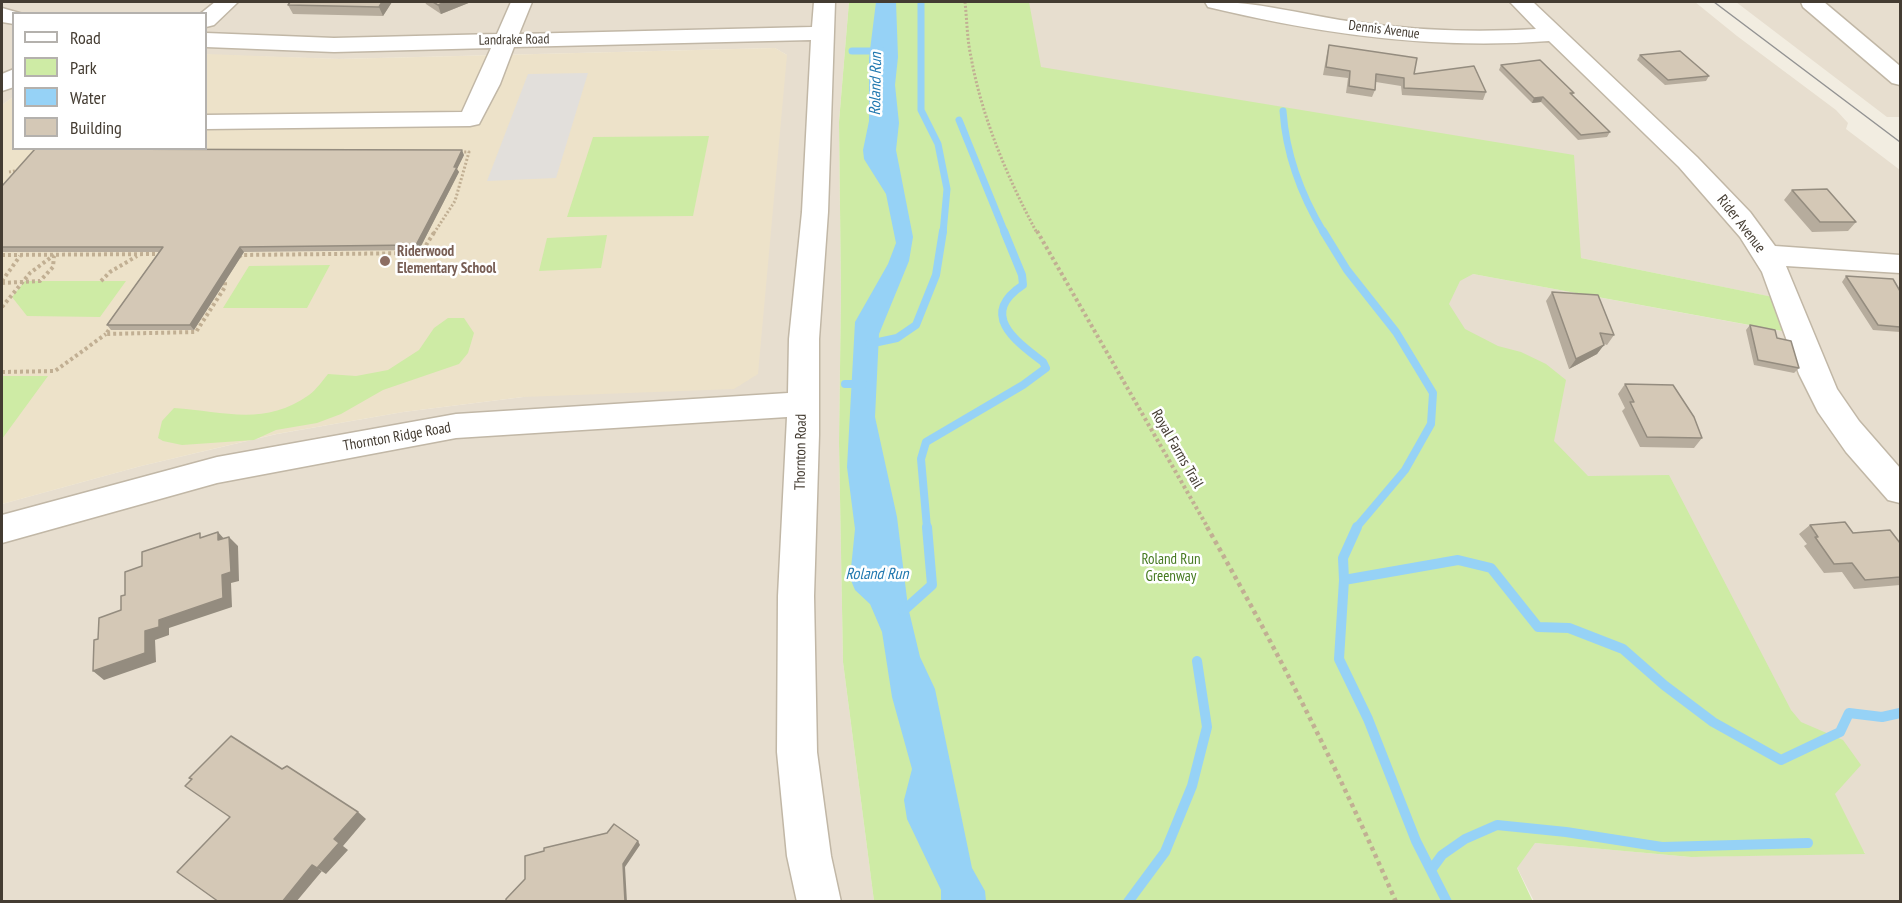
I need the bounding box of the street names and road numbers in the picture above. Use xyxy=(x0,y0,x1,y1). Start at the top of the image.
street label: Dennis Avenue xyxy=(1347,17,1421,43)
street label: Landrake Road xyxy=(478,31,550,49)
street label: Rider Avenue xyxy=(1713,192,1769,256)
street label: Royal Farms Trail xyxy=(1147,406,1207,492)
street label: Thornton Road xyxy=(791,414,811,490)
street label: Thornton Ridge Road xyxy=(342,419,452,455)

